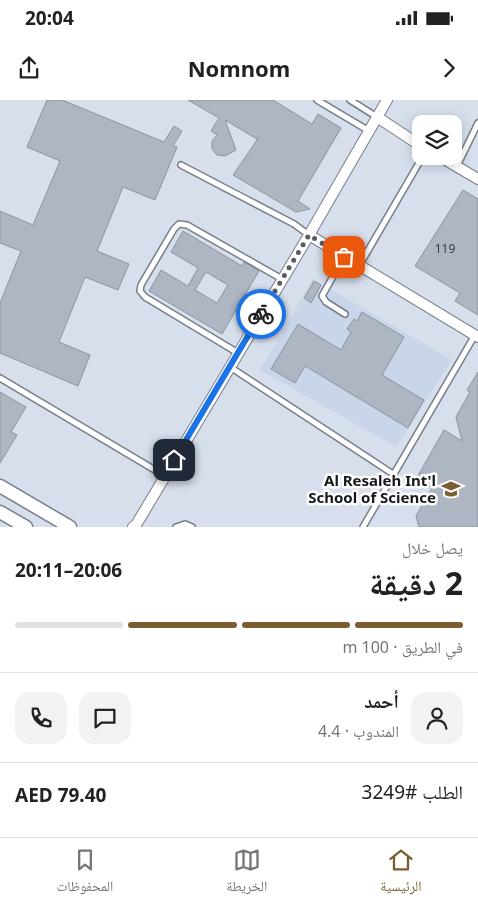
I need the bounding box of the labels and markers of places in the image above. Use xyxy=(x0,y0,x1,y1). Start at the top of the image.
pin xyxy=(323,236,365,278)
pin xyxy=(153,439,195,481)
place label: Al Resaleh Int'l School of Science xyxy=(308,470,436,507)
school or university icon: Al Resaleh Int'l School of Science xyxy=(440,478,462,500)

